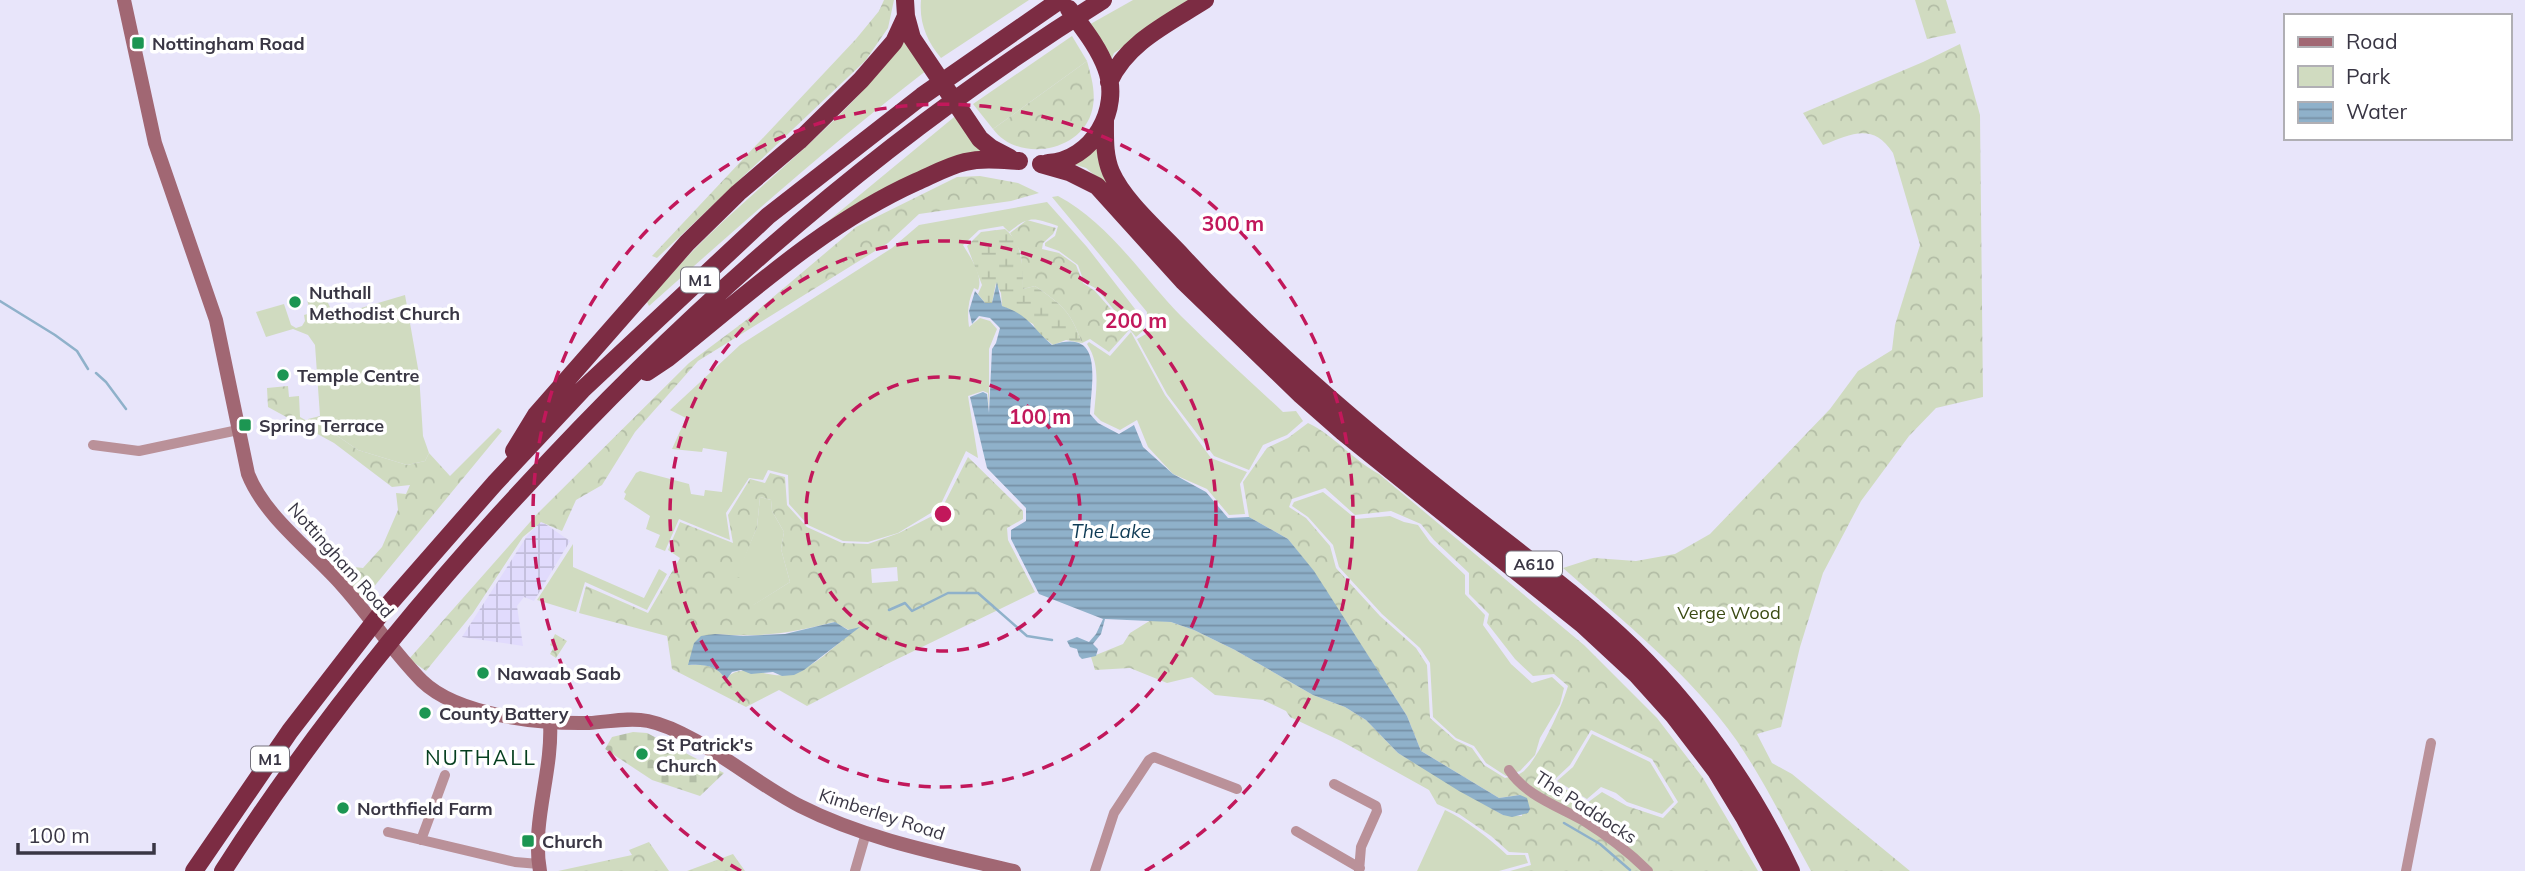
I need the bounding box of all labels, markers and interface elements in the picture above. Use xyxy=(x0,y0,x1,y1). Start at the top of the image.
legend xyxy=(2284,14,2511,140)
text: Road xyxy=(2346,28,2397,54)
place label: Nottingham Road xyxy=(152,32,305,55)
marker: Nottingham Road xyxy=(130,35,146,51)
text: Park xyxy=(2346,63,2390,89)
text: Water xyxy=(2346,98,2407,124)
text: 300 m xyxy=(1202,210,1264,236)
road number: M1 xyxy=(681,268,719,292)
place label: Nuthall Methodist Church xyxy=(309,281,460,325)
marker: Nuthall Methodist Church xyxy=(287,294,303,310)
text: 200 m xyxy=(1105,307,1167,333)
place label: Temple Centre xyxy=(297,364,420,387)
marker: Temple Centre xyxy=(275,367,291,383)
text: 100 m xyxy=(1009,403,1071,429)
place label: Spring Terrace xyxy=(259,414,384,437)
marker: Spring Terrace xyxy=(237,417,253,433)
street label: Nottingham Road xyxy=(283,497,399,623)
centre of rings xyxy=(931,502,955,526)
water label: The Lake xyxy=(1071,519,1151,543)
road number: A610 xyxy=(1506,552,1562,576)
park label: Verge Wood xyxy=(1677,601,1781,624)
place label: Nawaab Saab xyxy=(497,662,621,685)
marker: Nawaab Saab xyxy=(475,665,491,681)
place label: County Battery xyxy=(439,702,569,725)
marker: County Battery xyxy=(417,705,433,721)
place label: St Patrick's Church xyxy=(656,733,753,777)
district label: NUTHALL xyxy=(425,744,537,770)
road number: M1 xyxy=(251,746,289,772)
marker: St Patrick's Church xyxy=(634,746,650,762)
street label: The Paddocks xyxy=(1531,766,1641,848)
street label: Kimberley Road xyxy=(816,783,948,845)
place label: Northfield Farm xyxy=(357,797,493,820)
marker: Northfield Farm xyxy=(335,800,351,816)
scale bar xyxy=(18,812,154,856)
text: 100 m xyxy=(28,822,90,848)
place label: Church xyxy=(542,830,603,853)
marker: Church xyxy=(520,833,536,849)

